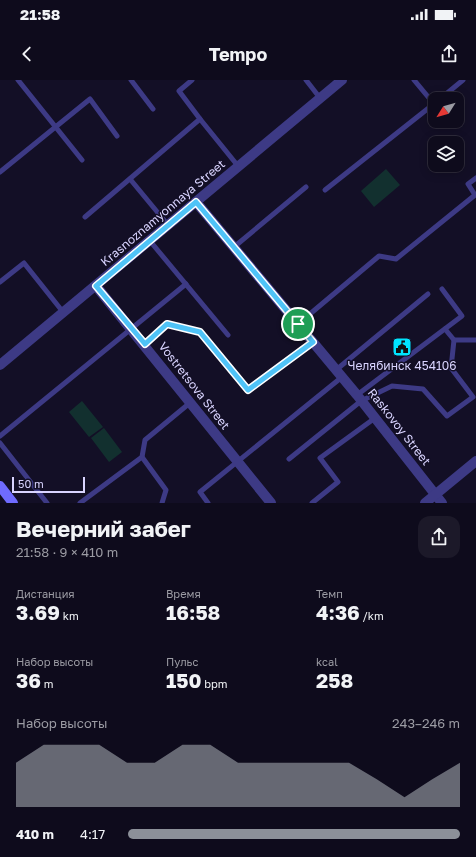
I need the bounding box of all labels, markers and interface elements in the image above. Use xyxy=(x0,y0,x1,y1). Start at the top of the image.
text: 21:58 xyxy=(20,5,60,23)
icon: back xyxy=(16,43,38,65)
text: Tempo xyxy=(209,43,267,65)
icon: share xyxy=(438,43,460,65)
north arrow xyxy=(428,92,464,128)
map controls xyxy=(428,92,464,172)
button: layers xyxy=(428,136,464,172)
street label: Krasnoznamyonnaya Street xyxy=(97,156,228,269)
pin xyxy=(281,307,315,341)
icon: arrive xyxy=(287,313,309,335)
public building icon: Челябинск 454106 xyxy=(391,336,413,358)
street label: Vostretsova Street xyxy=(156,339,233,433)
place label: Челябинск 454106 xyxy=(347,358,457,373)
street label: Raskovoy Street xyxy=(365,385,434,468)
scale bar xyxy=(12,475,85,494)
text: 50 m xyxy=(18,477,44,490)
text: Вечерний забег xyxy=(16,515,191,542)
button: share xyxy=(418,516,460,558)
text: 21:58 · 9 × 410 m xyxy=(16,544,118,560)
text: Дистанция xyxy=(16,587,75,600)
text: Время xyxy=(166,587,201,600)
text: Темп xyxy=(316,587,343,600)
text: 3.69 xyxy=(16,600,60,624)
text: 16:58 xyxy=(166,600,220,624)
text: 4:36 xyxy=(316,600,360,624)
text: km xyxy=(60,609,79,622)
text: /km xyxy=(360,609,384,622)
text: Набор высоты xyxy=(16,655,93,668)
text: Пульс xyxy=(166,655,199,668)
text: kcal xyxy=(316,655,338,668)
text: 36 xyxy=(16,668,41,692)
text: 150 xyxy=(166,668,202,692)
text: 258 xyxy=(316,668,353,692)
text: m xyxy=(41,677,53,690)
text: bpm xyxy=(202,677,228,690)
text: Набор высоты xyxy=(16,715,107,731)
text: 243–246 m xyxy=(392,715,460,731)
text: 410 m xyxy=(16,826,54,842)
text: 4:17 xyxy=(80,826,105,842)

